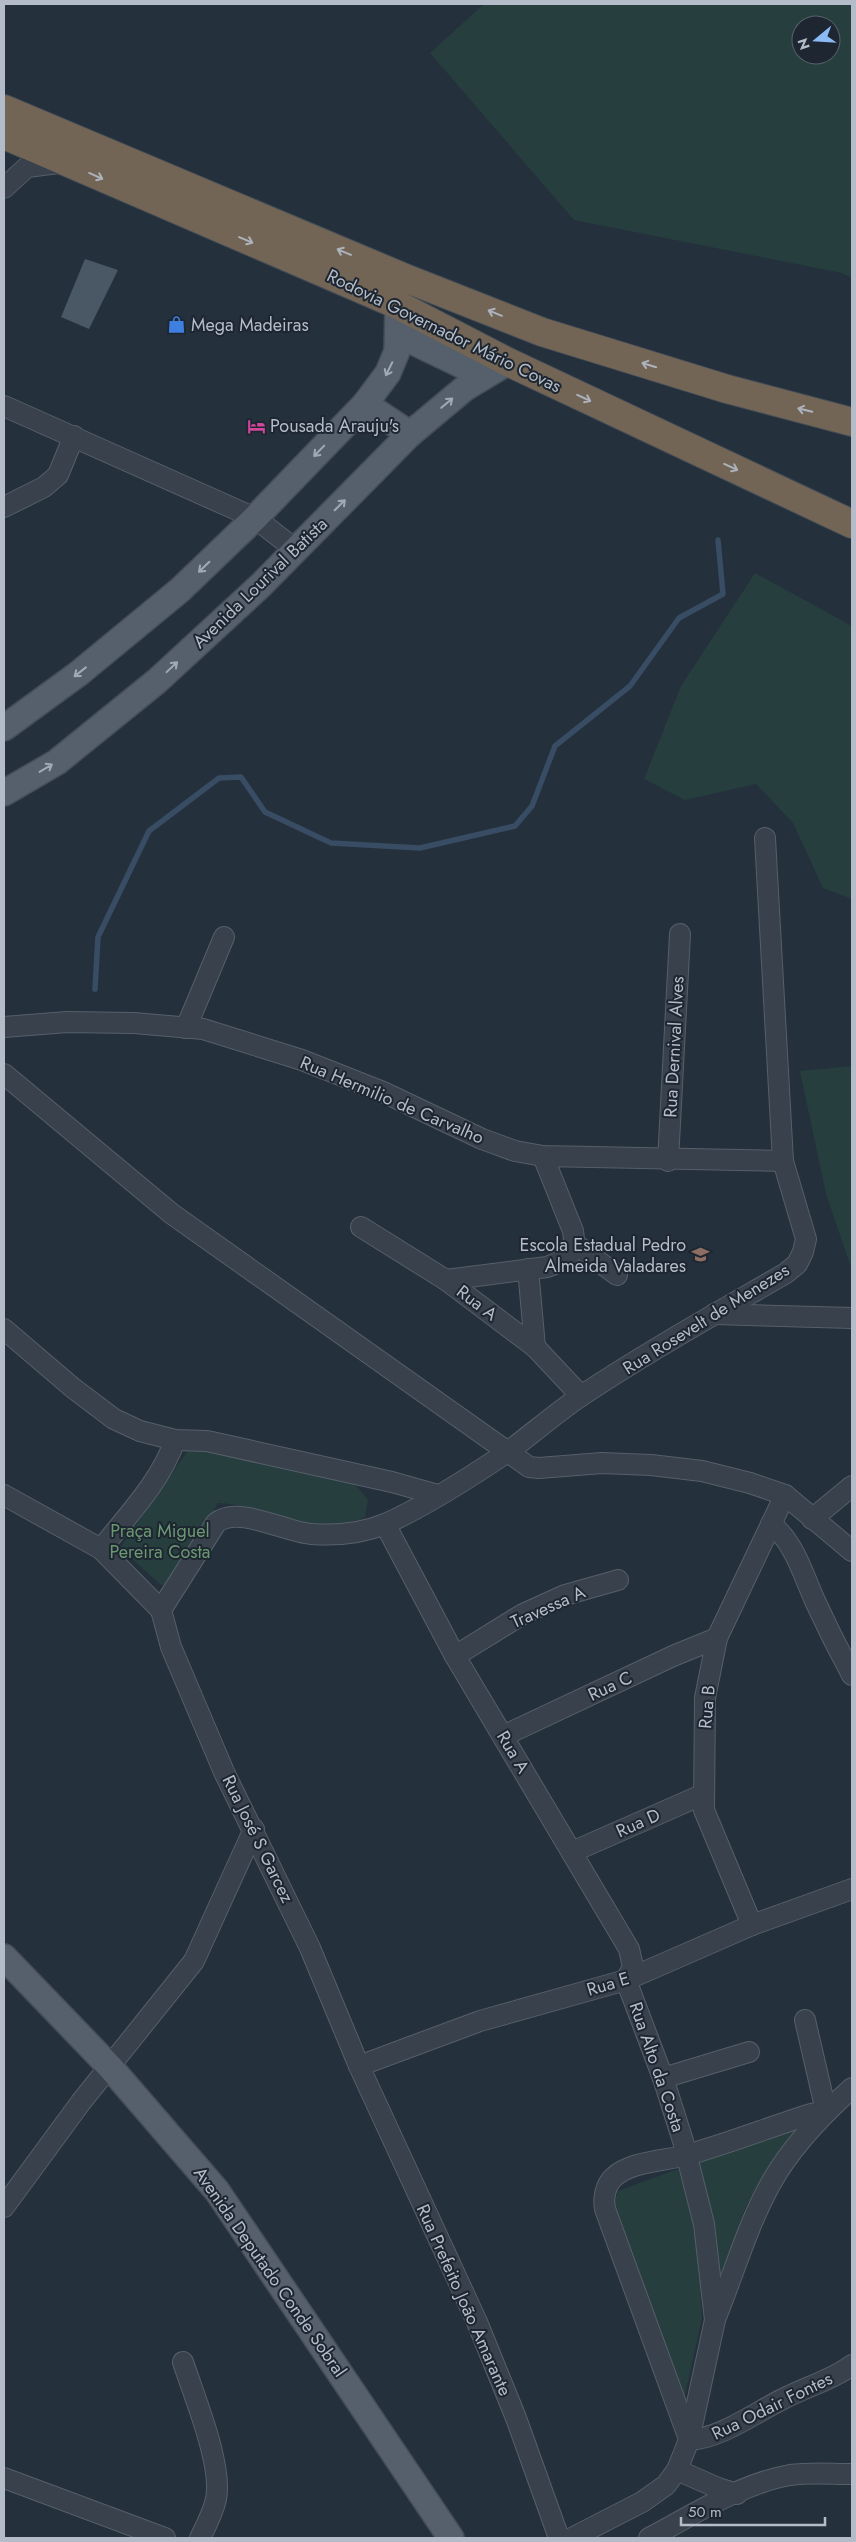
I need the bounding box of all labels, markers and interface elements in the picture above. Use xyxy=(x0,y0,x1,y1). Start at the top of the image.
north arrow xyxy=(791,15,841,65)
text: N xyxy=(792,36,815,52)
one-way arrow xyxy=(88,171,103,181)
one-way arrow xyxy=(238,237,253,246)
one-way arrow xyxy=(337,247,352,257)
street label: Rodovia Governador Mário Covas xyxy=(322,263,566,399)
one-way arrow xyxy=(488,308,503,318)
place label: Mega Madeiras xyxy=(191,312,309,338)
shop icon: Mega Madeiras xyxy=(167,315,187,335)
one-way arrow xyxy=(641,360,657,369)
one-way arrow xyxy=(384,362,394,377)
one-way arrow xyxy=(576,393,591,403)
one-way arrow xyxy=(440,397,453,408)
one-way arrow xyxy=(798,404,814,414)
place label: Pousada Arauju's xyxy=(270,413,399,439)
hotel icon: Pousada Arauju's xyxy=(246,416,266,436)
one-way arrow xyxy=(313,445,325,458)
one-way arrow xyxy=(723,462,738,472)
one-way arrow xyxy=(333,500,345,512)
street label: Avenida Lourival Batista xyxy=(187,512,333,654)
one-way arrow xyxy=(198,561,211,573)
one-way arrow xyxy=(166,661,179,673)
one-way arrow xyxy=(74,666,87,677)
one-way arrow xyxy=(38,763,52,773)
street label: Rua Dernival Alves xyxy=(657,976,691,1118)
street label: Rua Hermilio de Carvalho xyxy=(296,1049,488,1151)
place label: Escola Estadual Pedro Almeida Valadares xyxy=(520,1232,686,1279)
school or university icon: Escola Estadual Pedro Almeida Valadares xyxy=(690,1245,710,1265)
street label: Rua Rosevelt de Menezes xyxy=(618,1257,794,1381)
street label: Rua A xyxy=(451,1279,503,1327)
park label: Praça Miguel Pereira Costa xyxy=(109,1518,211,1565)
street label: Travessa A xyxy=(507,1579,589,1635)
street label: Rua C xyxy=(584,1665,636,1707)
street label: Rua B xyxy=(692,1684,722,1730)
street label: Rua A xyxy=(490,1726,536,1778)
street label: Rua José S Garcez xyxy=(216,1771,301,1908)
street label: Rua D xyxy=(612,1802,664,1844)
street label: Rua E xyxy=(583,1965,633,2003)
street label: Rua Alto da Costa xyxy=(623,1999,691,2135)
street label: Avenida Deputado Conde Sobral xyxy=(187,2162,353,2382)
street label: Rua Prefeito João Amarante xyxy=(410,2200,518,2400)
street label: Rua Odair Fontes xyxy=(707,2365,837,2447)
scale bar xyxy=(681,2494,825,2526)
text: 50 m xyxy=(688,2501,722,2523)

